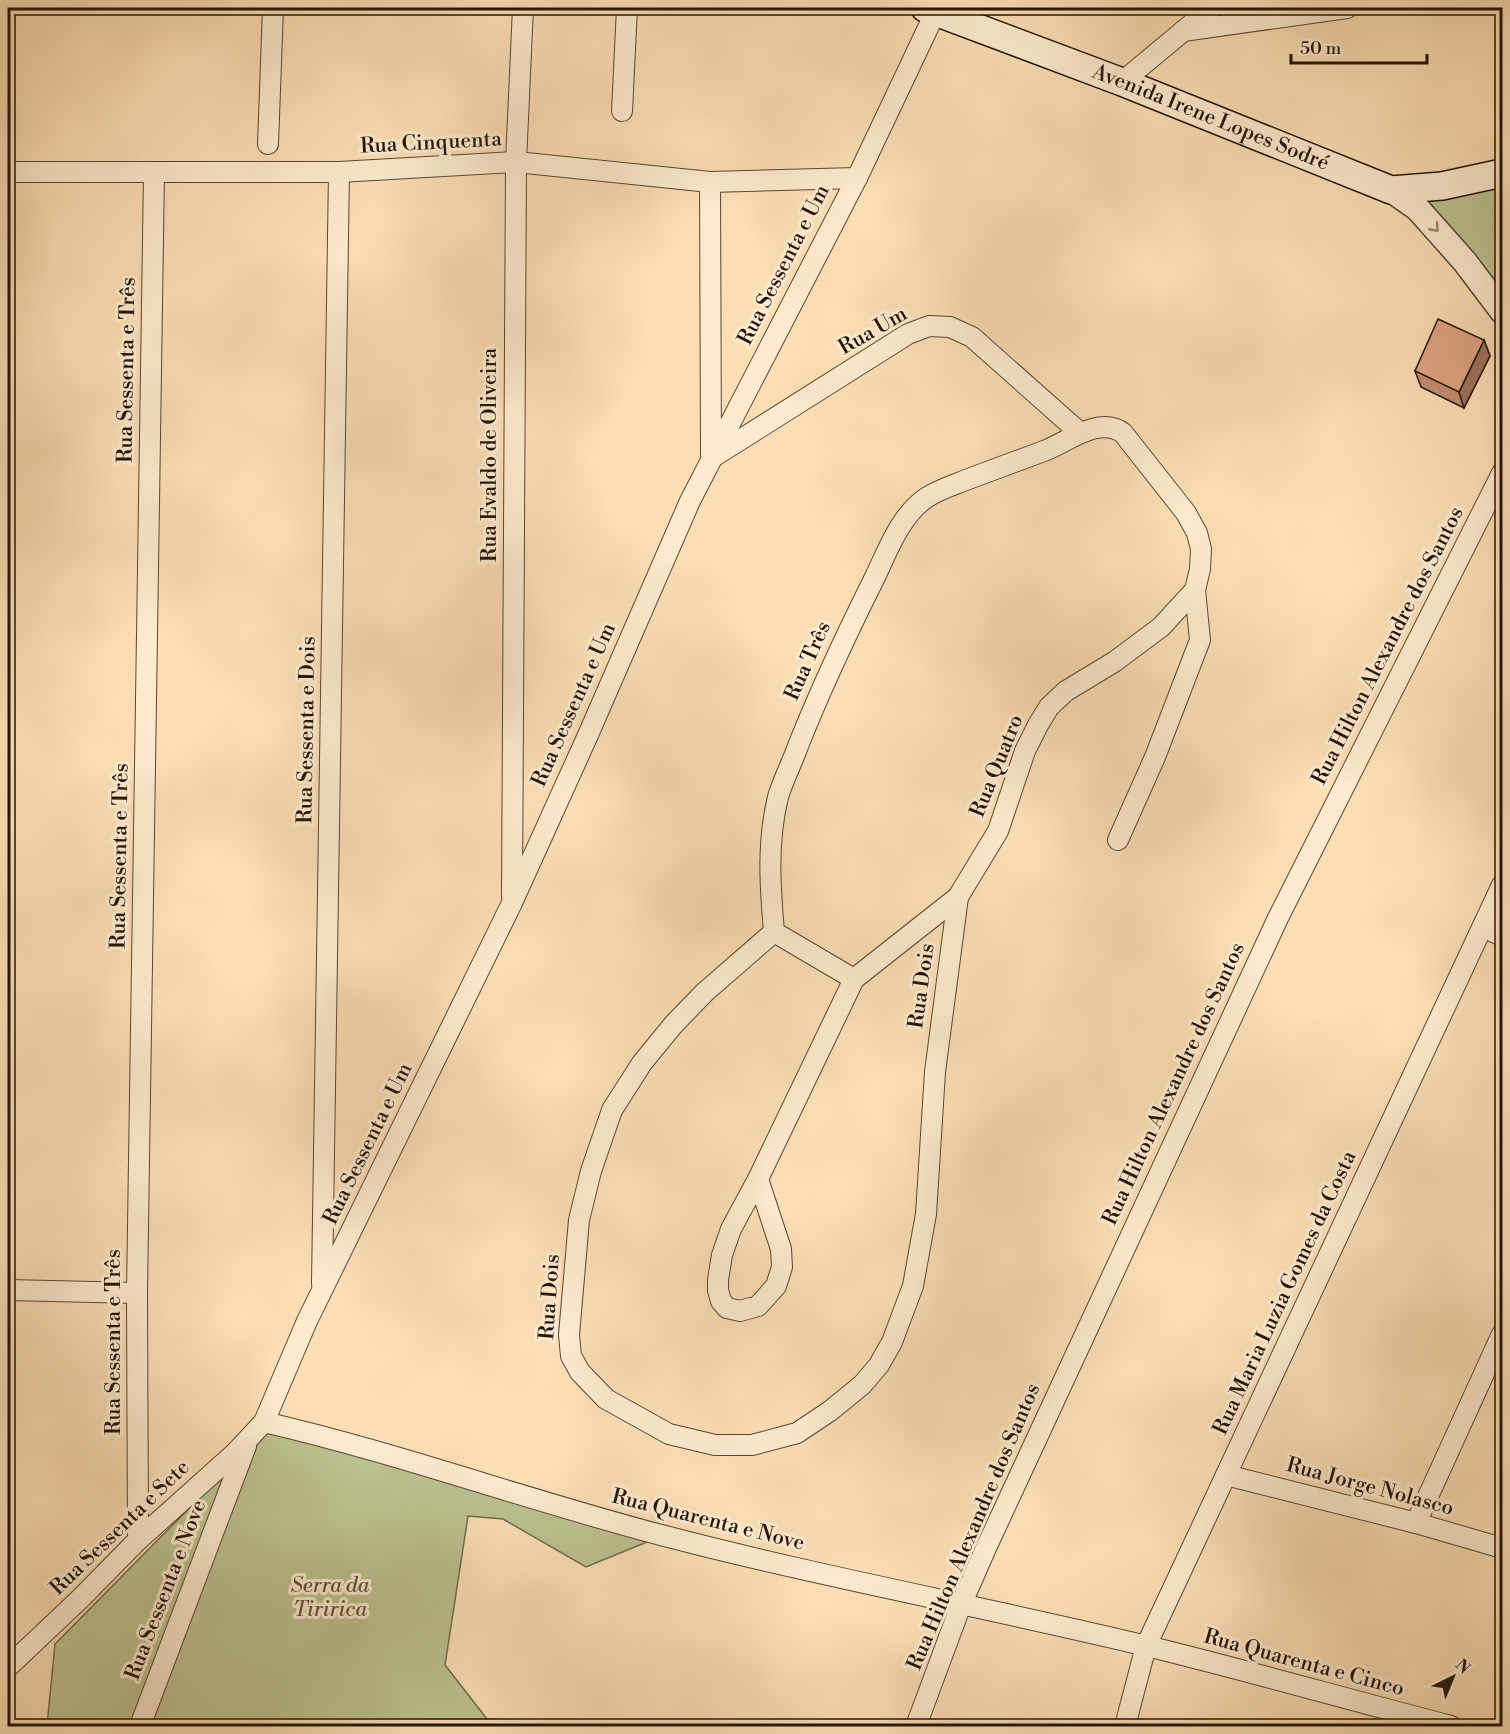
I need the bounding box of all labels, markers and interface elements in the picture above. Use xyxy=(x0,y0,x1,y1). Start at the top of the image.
scale bar xyxy=(1291,27,1428,65)
text: 50 m xyxy=(1300,37,1342,60)
street label: Avenida Irene Lopes Sodré xyxy=(1088,59,1333,177)
street label: Rua Cinquenta xyxy=(360,126,503,160)
street label: Rua Sessenta e Um xyxy=(732,180,836,350)
one-way arrow xyxy=(1428,221,1439,232)
street label: Rua Sessenta e Três xyxy=(112,277,142,463)
street label: Rua Um xyxy=(834,301,912,361)
street label: Rua Evaldo de Oliveira xyxy=(477,348,503,562)
street label: Rua Hilton Alexandre dos Santos xyxy=(1306,502,1470,790)
street label: Rua Três xyxy=(779,617,837,705)
street label: Rua Sessenta e Um xyxy=(526,619,622,791)
street label: Rua Sessenta e Dois xyxy=(292,636,322,824)
street label: Rua Quatro xyxy=(965,711,1029,821)
street label: Rua Sessenta e Três xyxy=(105,763,135,949)
street label: Rua Hilton Alexandre dos Santos xyxy=(1097,939,1251,1229)
street label: Rua Dois xyxy=(903,942,941,1030)
street label: Rua Sessenta e Um xyxy=(318,1059,418,1229)
street label: Rua Maria Luzia Gomes da Costa xyxy=(1208,1146,1363,1439)
street label: Rua Sessenta e Três xyxy=(101,1249,127,1435)
street label: Rua Dois xyxy=(534,1253,566,1341)
street label: Rua Hilton Alexandre dos Santos xyxy=(902,1380,1046,1674)
street label: Rua Jorge Nolasco xyxy=(1283,1452,1457,1522)
street label: Rua Sessenta e Sete xyxy=(45,1455,195,1601)
street label: Rua Quarenta e Nove xyxy=(609,1483,807,1557)
street label: Rua Sessenta e Nove xyxy=(120,1496,212,1684)
park label: Serra da Tiririca xyxy=(291,1573,370,1623)
street label: Rua Quarenta e Cinco xyxy=(1201,1624,1407,1702)
north arrow xyxy=(1423,1647,1483,1707)
text: N xyxy=(1451,1655,1474,1679)

